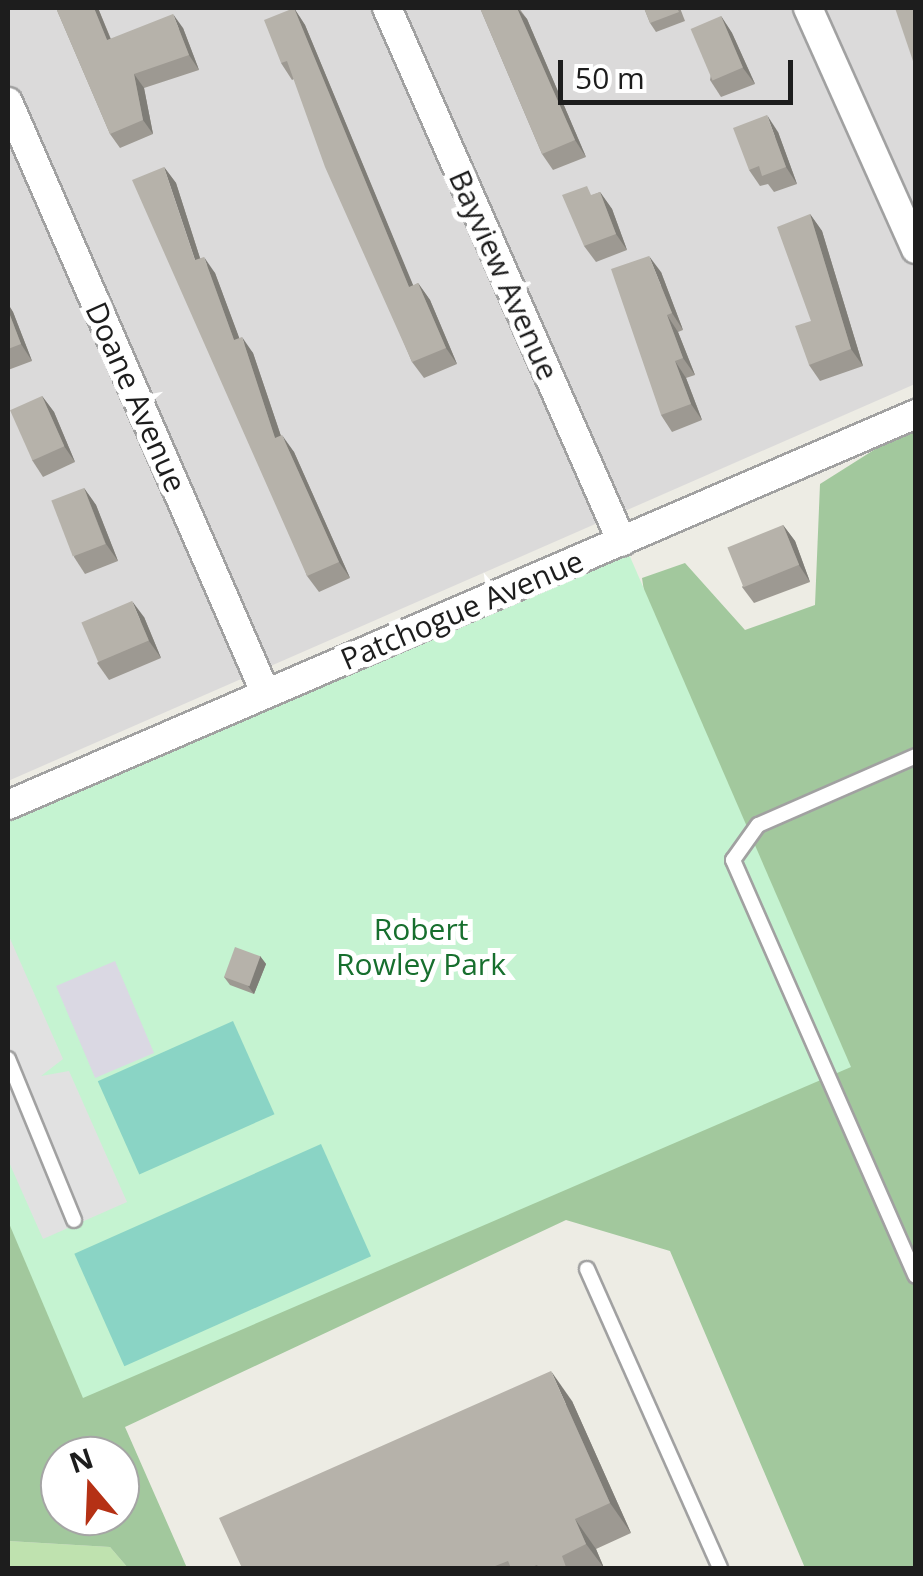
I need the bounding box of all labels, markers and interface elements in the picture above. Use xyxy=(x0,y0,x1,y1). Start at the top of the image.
scale bar xyxy=(563,40,798,102)
text: 50 m xyxy=(575,57,645,98)
street label: Bayview Avenue xyxy=(442,164,566,386)
street label: Doane Avenue xyxy=(78,297,194,497)
street label: Patchogue Avenue xyxy=(335,543,589,677)
park label: Robert Rowley Park xyxy=(336,911,506,982)
north arrow xyxy=(40,1436,140,1536)
text: N xyxy=(64,1438,98,1481)

